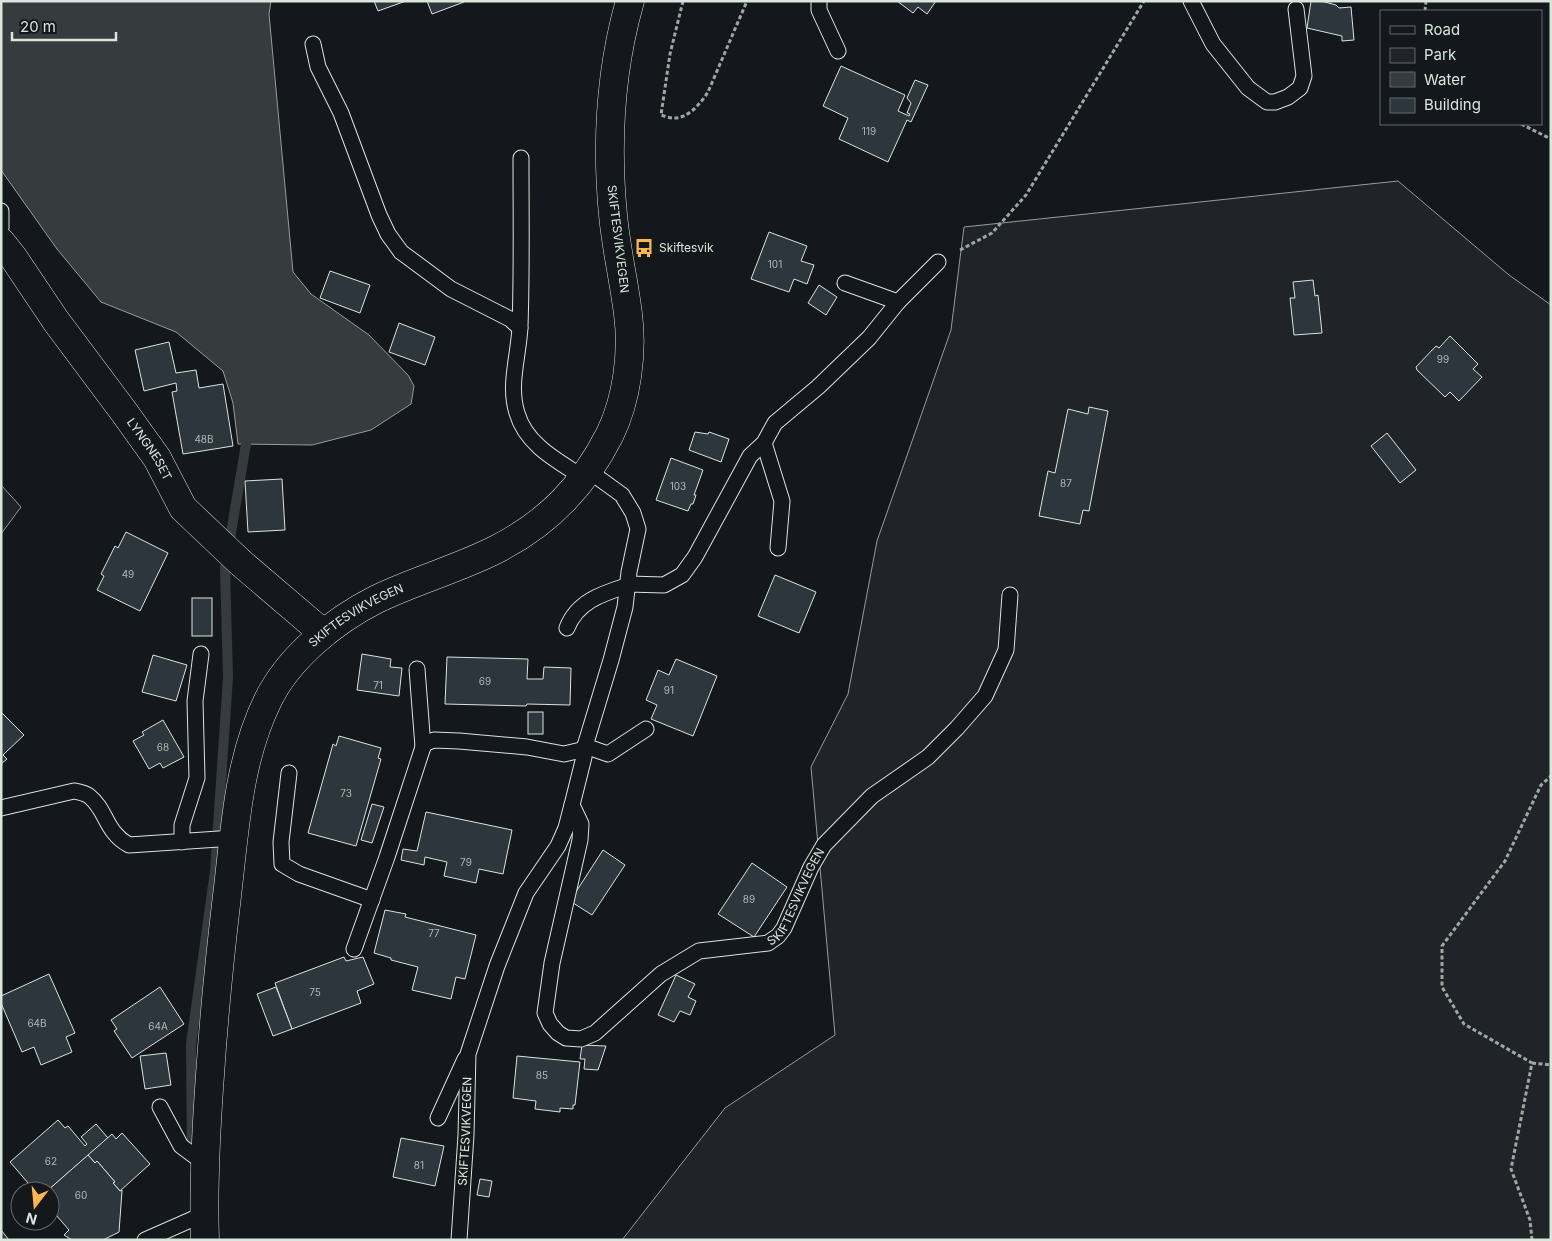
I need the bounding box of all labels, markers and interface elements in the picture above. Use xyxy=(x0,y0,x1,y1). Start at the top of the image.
scale bar xyxy=(12,10,116,42)
legend xyxy=(1380,10,1542,125)
text: 20 m xyxy=(20,17,56,36)
text: Road xyxy=(1424,20,1460,39)
text: Park xyxy=(1424,45,1457,64)
text: Water xyxy=(1424,70,1466,89)
text: Building xyxy=(1424,95,1481,114)
house number: 119 xyxy=(862,125,876,137)
street label: SKIFTESVIKVEGEN xyxy=(604,184,633,294)
bus stop icon: Skiftesvik xyxy=(633,237,655,259)
place label: Skiftesvik xyxy=(659,240,714,255)
house number: 101 xyxy=(768,258,782,270)
house number: 99 xyxy=(1437,353,1449,365)
street label: LYNGNESET xyxy=(124,415,175,483)
house number: 48B xyxy=(194,433,214,445)
house number: 87 xyxy=(1060,477,1072,489)
house number: 103 xyxy=(670,480,686,492)
house number: 49 xyxy=(122,568,134,580)
street label: SKIFTESVIKVEGEN xyxy=(305,580,406,650)
house number: 69 xyxy=(479,675,491,687)
house number: 71 xyxy=(373,679,383,691)
house number: 91 xyxy=(664,684,674,696)
house number: 68 xyxy=(157,741,169,753)
house number: 73 xyxy=(340,787,352,799)
street label: SKIFTESVIKVEGEN xyxy=(764,845,828,948)
house number: 79 xyxy=(460,856,472,868)
house number: 89 xyxy=(743,893,755,905)
house number: 77 xyxy=(428,927,440,939)
house number: 75 xyxy=(309,986,321,998)
house number: 64B xyxy=(27,1017,47,1029)
house number: 64A xyxy=(148,1020,168,1032)
house number: 85 xyxy=(536,1069,548,1081)
street label: SKIFTESVIKVEGEN xyxy=(455,1077,474,1186)
house number: 62 xyxy=(45,1155,57,1167)
house number: 81 xyxy=(414,1159,424,1171)
north arrow xyxy=(10,1181,60,1231)
house number: 60 xyxy=(75,1189,87,1201)
text: N xyxy=(24,1209,39,1229)

